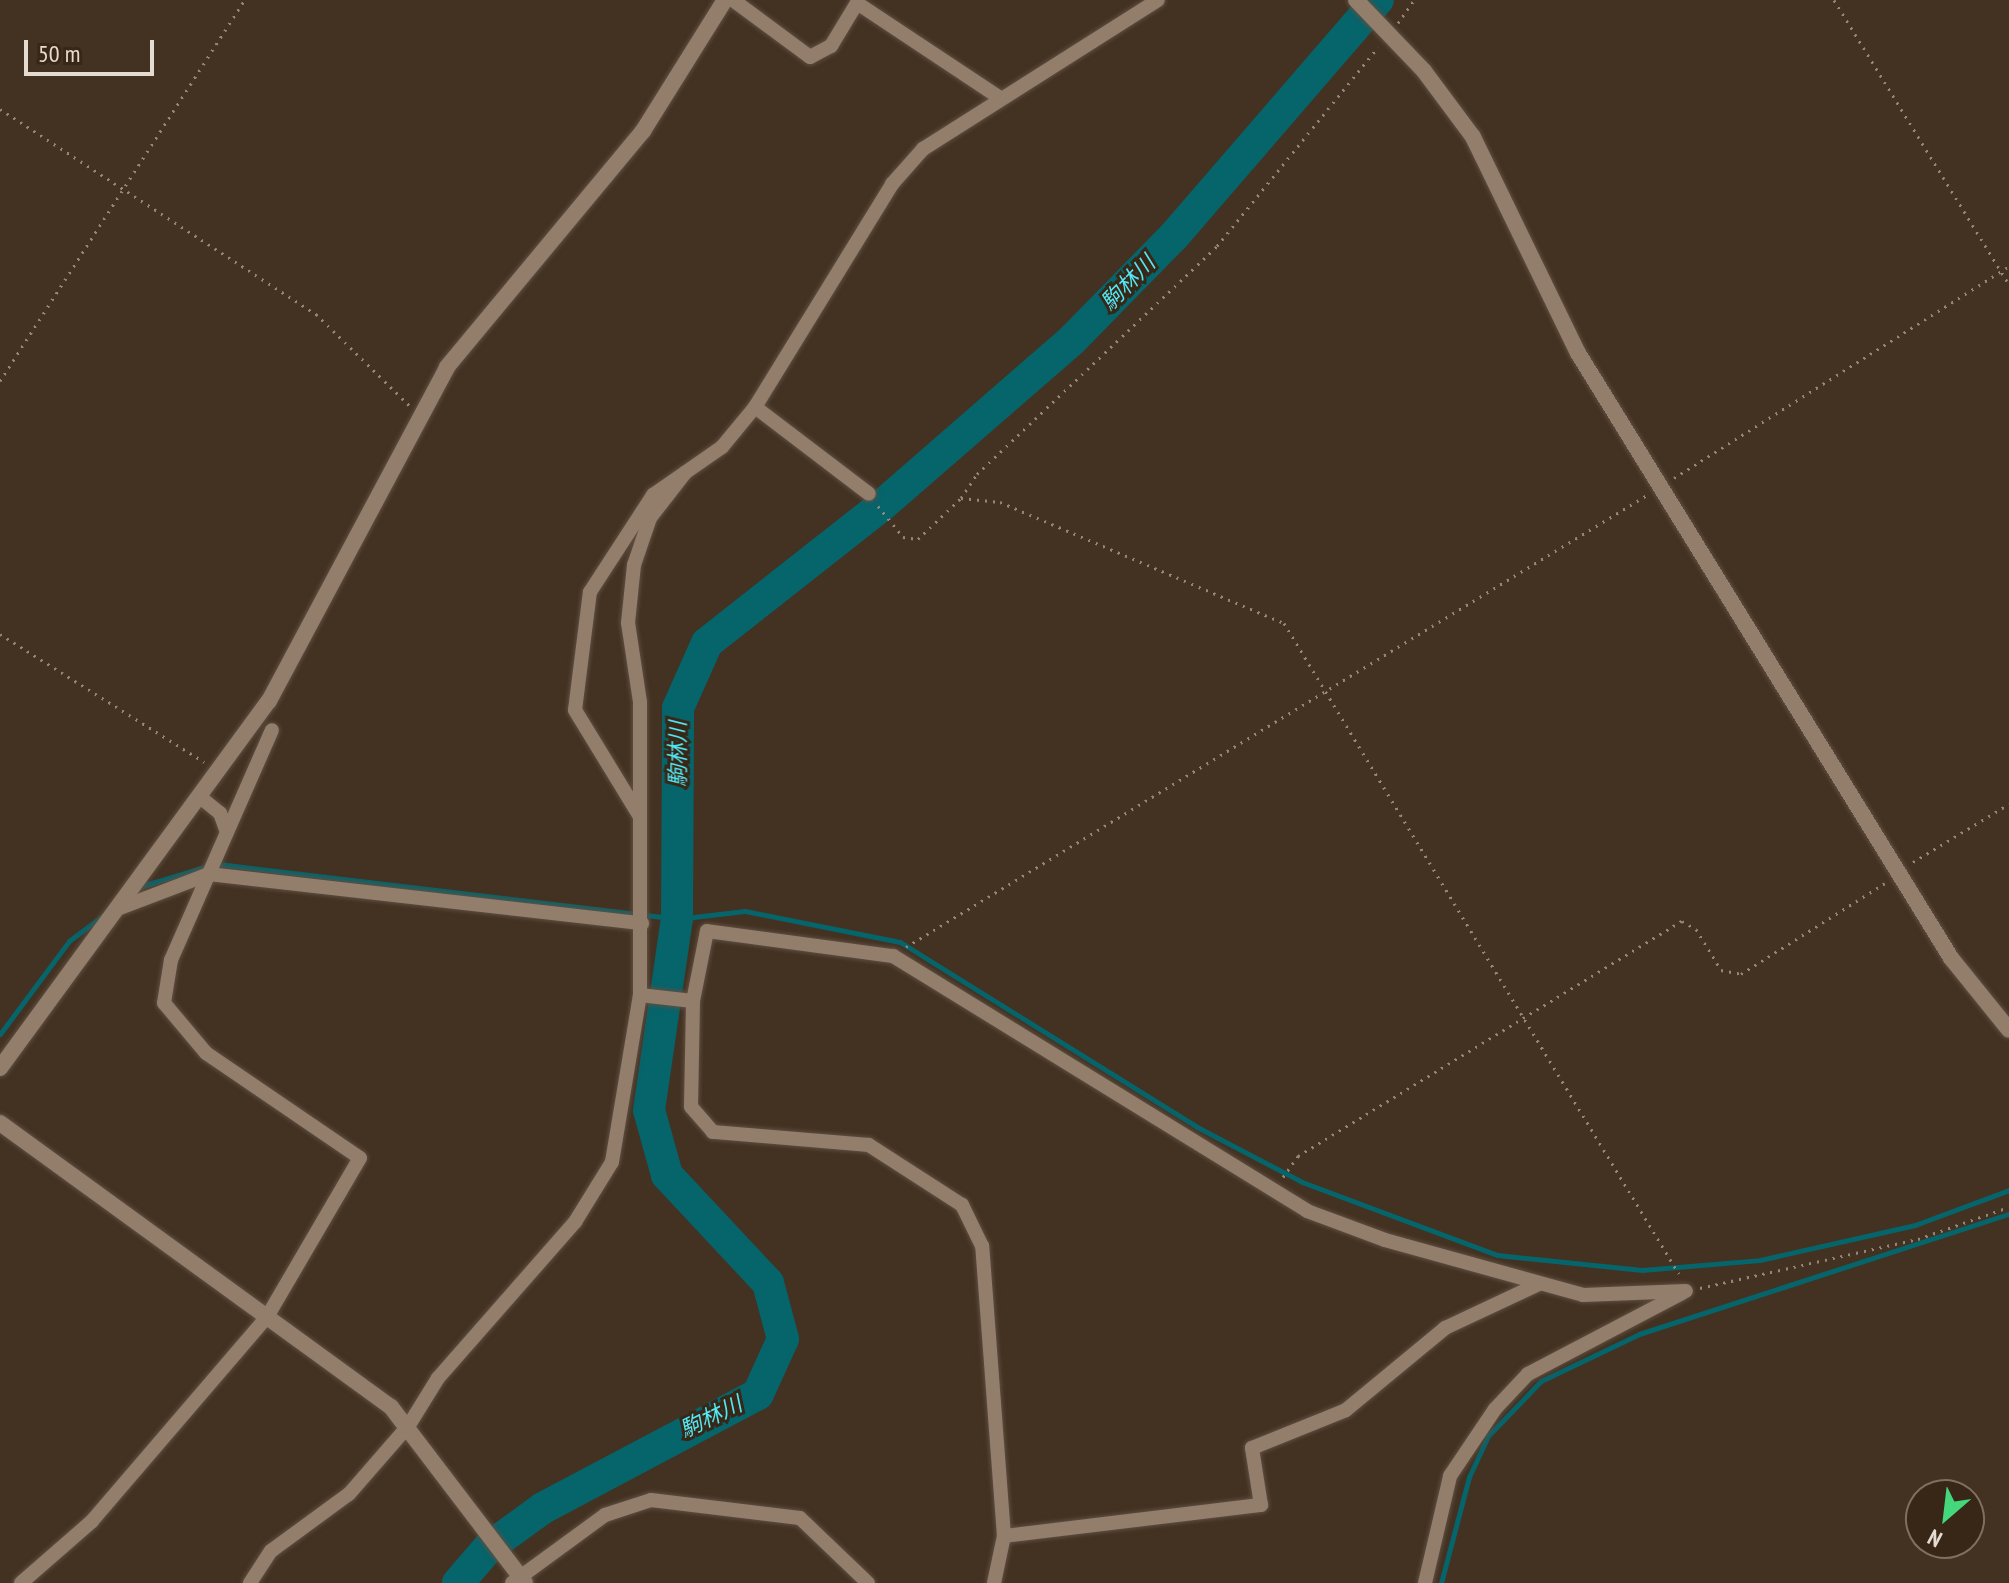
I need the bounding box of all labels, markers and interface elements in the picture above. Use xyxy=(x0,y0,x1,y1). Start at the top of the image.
scale bar xyxy=(28,24,158,74)
text: 50 m xyxy=(38,38,80,69)
water label: 駒林川 xyxy=(1096,250,1160,316)
water label: 駒林川 xyxy=(665,721,691,787)
water label: 駒林川 xyxy=(676,1391,746,1443)
north arrow xyxy=(1905,1479,1985,1559)
text: N xyxy=(1923,1523,1947,1554)

